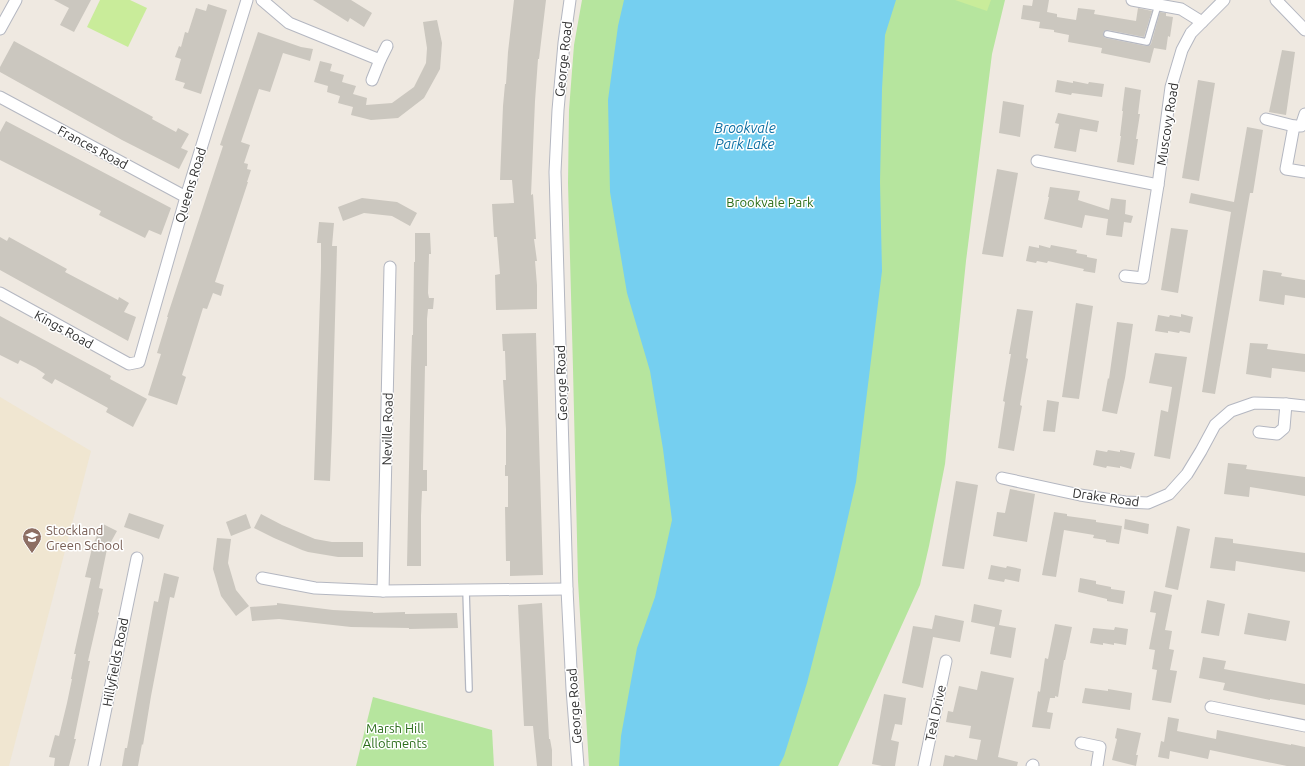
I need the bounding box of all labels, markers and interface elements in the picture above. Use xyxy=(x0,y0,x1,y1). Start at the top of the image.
street label: George Road xyxy=(552,21,574,97)
street label: Muscovy Road xyxy=(1154,82,1180,166)
water label: Brookvale Park Lake xyxy=(714,120,776,152)
street label: Frances Road xyxy=(56,123,130,171)
street label: Queens Road xyxy=(172,146,209,225)
park label: Brookvale Park xyxy=(726,195,814,209)
street label: Kings Road xyxy=(32,307,96,351)
street label: George Road xyxy=(553,345,569,421)
street label: Neville Road xyxy=(379,392,395,466)
street label: Drake Road xyxy=(1072,485,1140,509)
place label: Stockland Green School xyxy=(46,523,124,552)
school or university icon: Stockland Green School xyxy=(21,526,43,554)
street label: Hillyfields Road xyxy=(100,616,130,708)
street label: George Road xyxy=(564,668,584,744)
street label: Teal Drive xyxy=(922,683,948,743)
park label: Marsh Hill Allotments xyxy=(363,721,428,750)

